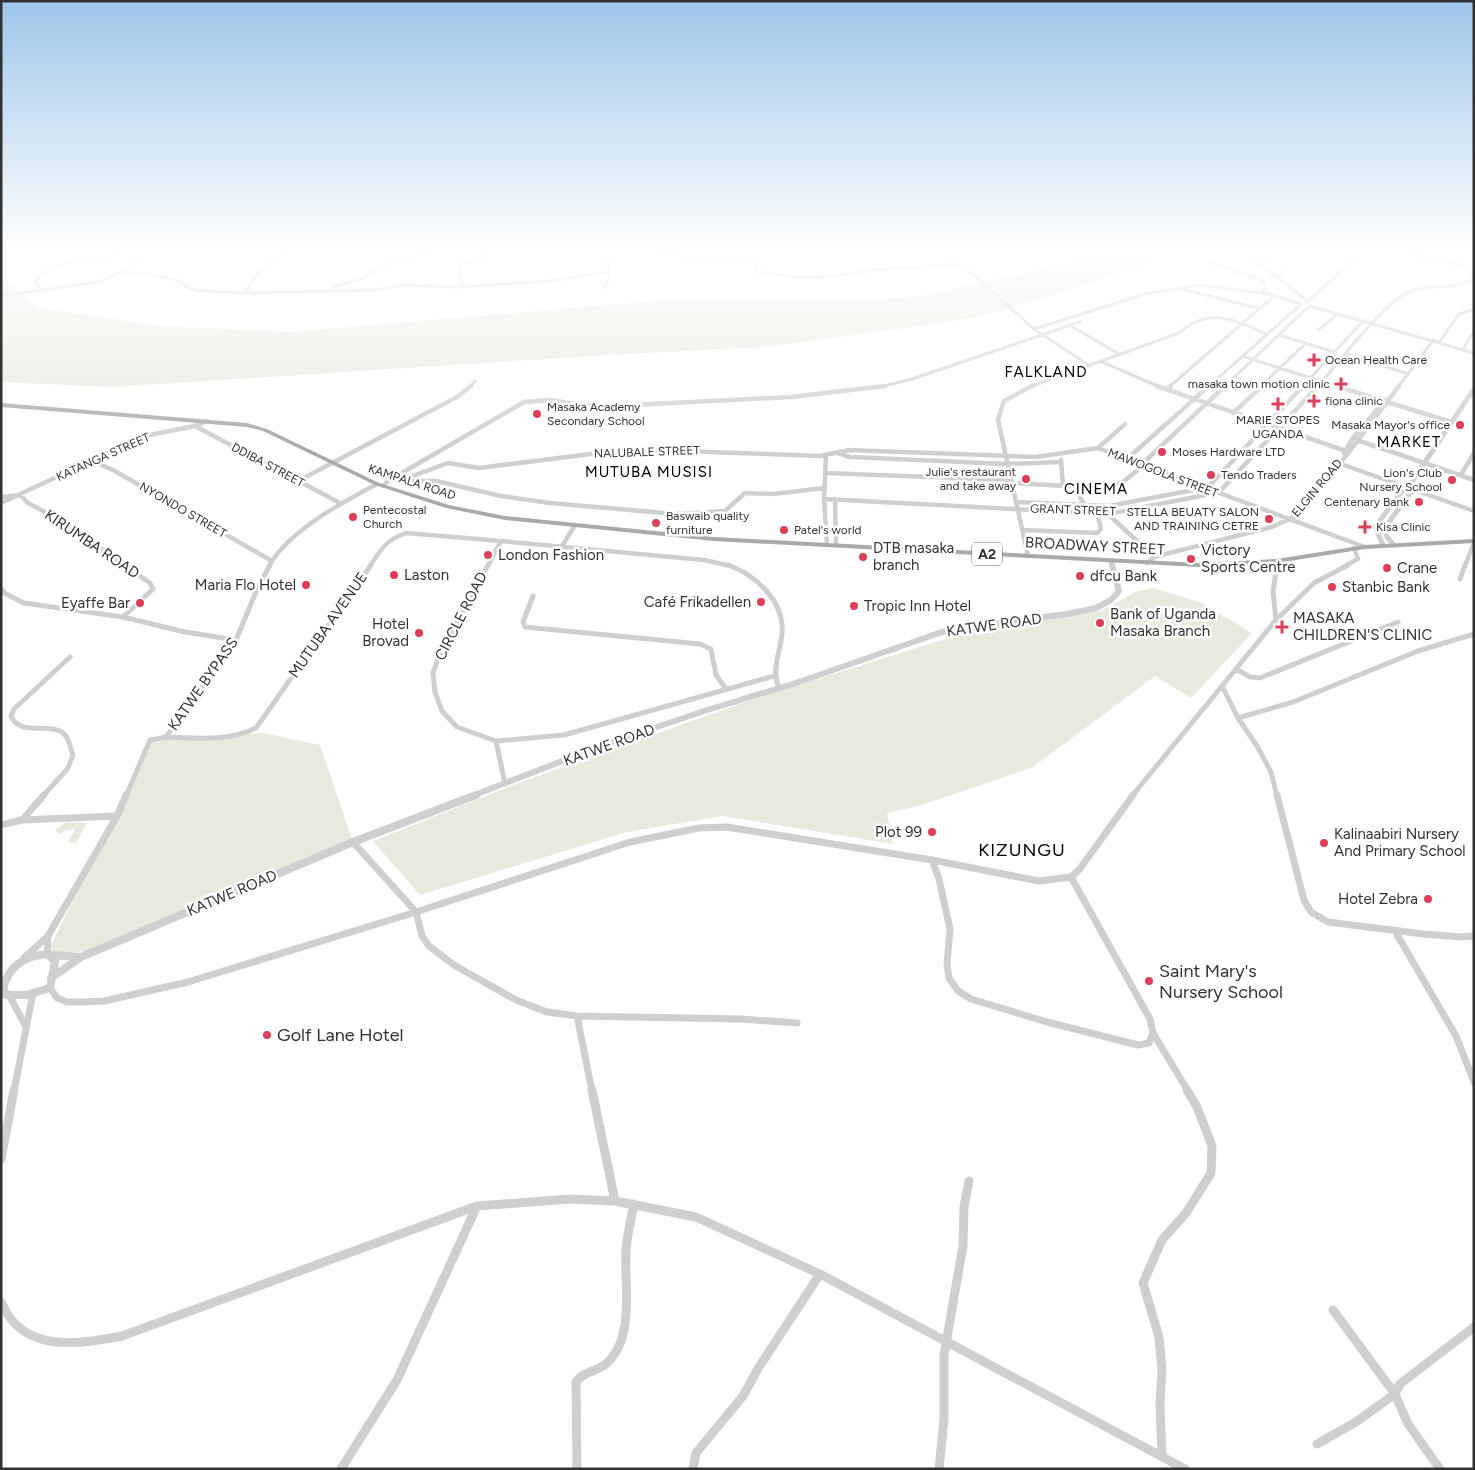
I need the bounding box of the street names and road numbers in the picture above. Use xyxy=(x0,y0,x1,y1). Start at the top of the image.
street label: KATANGA STREET xyxy=(54,430,152,484)
street label: DDIBA STREET xyxy=(229,440,307,490)
street label: NALUBALE STREET xyxy=(594,443,701,461)
street label: MAWOGOLA STREET xyxy=(1106,446,1220,501)
street label: ELGIN ROAD xyxy=(1289,456,1345,520)
street label: KAMPALA ROAD xyxy=(366,461,458,503)
street label: NYONDO STREET xyxy=(137,479,229,541)
street label: GRANT STREET xyxy=(1030,502,1117,519)
street label: KIRUMBA ROAD xyxy=(41,506,143,582)
street label: BROADWAY STREET xyxy=(1025,533,1166,559)
road number: A2 xyxy=(972,542,1002,566)
street label: MUTUBA AVENUE xyxy=(285,569,371,681)
street label: CIRCLE ROAD xyxy=(431,569,491,663)
street label: KATWE ROAD xyxy=(945,609,1043,641)
street label: KATWE BYPASS xyxy=(164,634,242,734)
street label: KATWE ROAD xyxy=(561,720,657,770)
street label: KATWE ROAD xyxy=(184,866,280,920)

